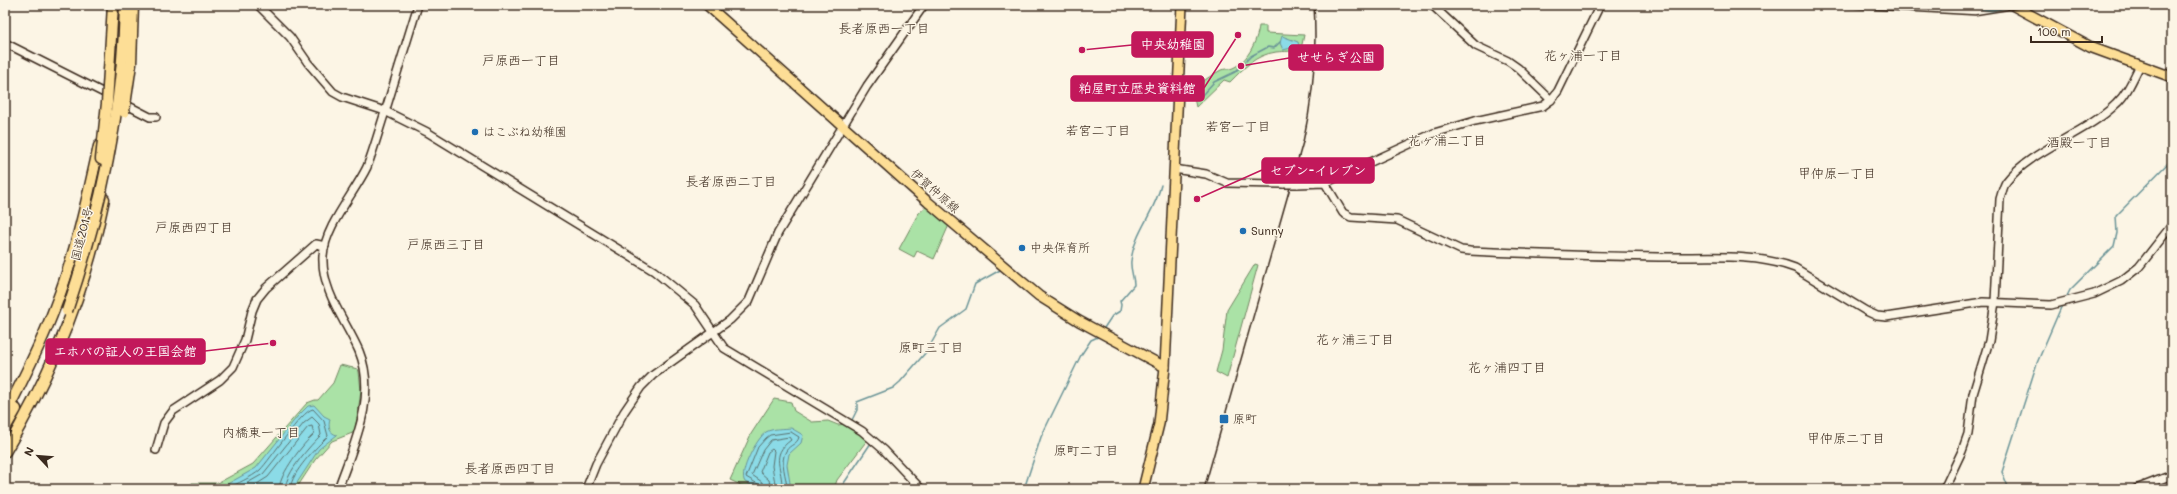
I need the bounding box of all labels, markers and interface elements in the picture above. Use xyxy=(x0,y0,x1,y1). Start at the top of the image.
scale bar xyxy=(2031,18,2102,44)
district label: 長者原西一丁目 xyxy=(838,19,930,36)
text: 100 m xyxy=(2037,23,2071,39)
callout: 中央幼稚園 xyxy=(1132,32,1213,57)
text: 中央幼稚園 xyxy=(1140,35,1206,52)
callout: せせらぎ公園 xyxy=(1289,45,1383,70)
district label: 花ヶ浦一丁目 xyxy=(1544,46,1622,63)
text: せせらぎ公園 xyxy=(1297,48,1375,65)
district label: 戸原西一丁目 xyxy=(482,51,560,68)
callout: 粕屋町立歴史資料館 xyxy=(1071,76,1204,101)
text: 粕屋町立歴史資料館 xyxy=(1078,79,1196,96)
district label: 若宮一丁目 xyxy=(1205,117,1271,134)
district label: 若宮二丁目 xyxy=(1065,121,1131,138)
place label: はこぶね幼稚園 xyxy=(483,123,567,139)
marker: はこぶね幼稚園 xyxy=(470,127,480,137)
district label: 花ヶ浦二丁目 xyxy=(1408,131,1486,148)
district label: 酒殿一丁目 xyxy=(2046,133,2112,150)
callout: セブン-イレブン xyxy=(1262,158,1374,183)
text: セブン-イレブン xyxy=(1270,161,1366,178)
district label: 甲仲原一丁目 xyxy=(1798,164,1876,181)
street label: 伊賀仲原線 xyxy=(908,165,964,216)
district label: 長者原西二丁目 xyxy=(685,172,777,189)
street label: 国道201号 xyxy=(67,205,95,263)
district label: 戸原西四丁目 xyxy=(155,218,233,235)
place label: Sunny xyxy=(1251,222,1284,238)
marker: Sunny xyxy=(1238,226,1248,236)
district label: 戸原西三丁目 xyxy=(407,235,485,252)
place label: 中央保育所 xyxy=(1030,239,1090,255)
marker: 中央保育所 xyxy=(1017,243,1027,253)
district label: 花ヶ浦三丁目 xyxy=(1316,330,1394,347)
district label: 原町三丁目 xyxy=(898,338,964,355)
callout: エホバの証人の王国会館 xyxy=(46,339,205,364)
text: エホバの証人の王国会館 xyxy=(53,342,197,359)
district label: 花ヶ浦四丁目 xyxy=(1468,358,1546,375)
place label: 原町 xyxy=(1233,410,1257,426)
marker: 原町 xyxy=(1218,413,1230,425)
district label: 内橋東一丁目 xyxy=(222,423,300,440)
district label: 甲仲原二丁目 xyxy=(1807,429,1885,446)
north arrow xyxy=(18,436,58,476)
district label: 原町二丁目 xyxy=(1053,441,1119,458)
text: N xyxy=(20,444,37,458)
district label: 長者原西四丁目 xyxy=(464,459,556,476)

